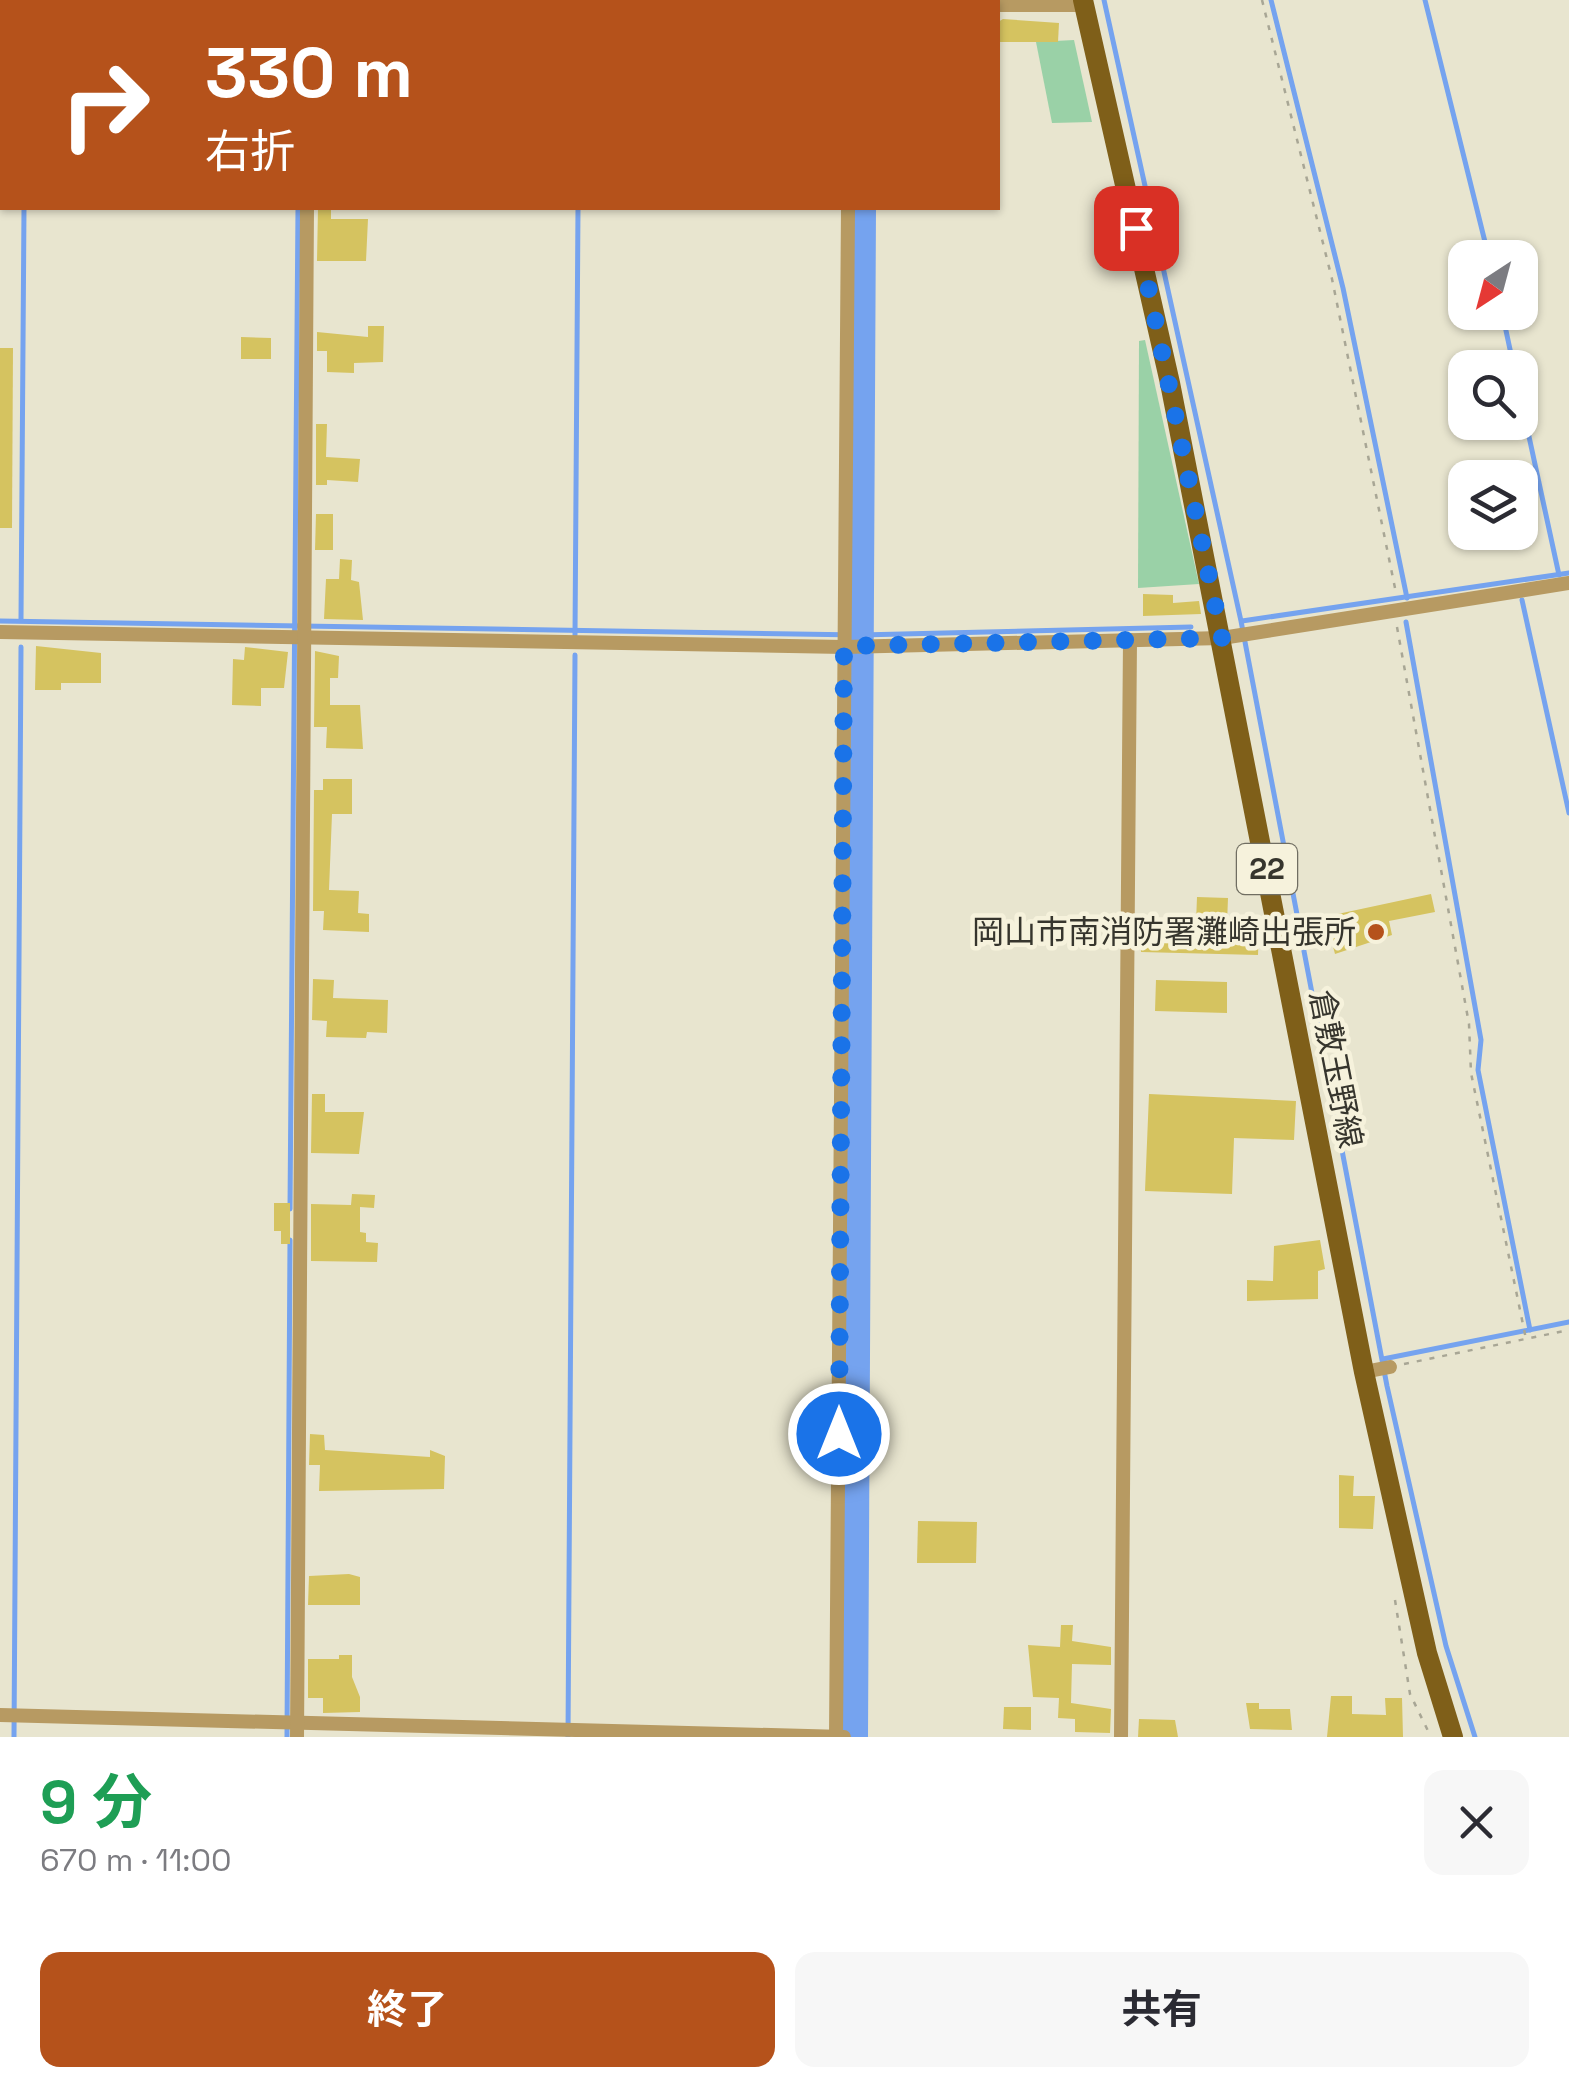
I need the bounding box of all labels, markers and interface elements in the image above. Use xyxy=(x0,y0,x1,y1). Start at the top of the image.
text: 330 m xyxy=(205,28,413,117)
icon: right xyxy=(40,40,170,170)
text: 右折 xyxy=(205,123,295,180)
pin xyxy=(1094,186,1179,271)
icon: arrive xyxy=(1109,201,1164,256)
north arrow xyxy=(1448,240,1538,330)
map controls xyxy=(1448,240,1538,550)
button: search xyxy=(1448,350,1538,440)
button: layers xyxy=(1448,460,1538,550)
road number: 22 xyxy=(1237,844,1297,894)
place label: 岡山市南消防署灘崎出張所 xyxy=(972,912,1356,952)
marker: 岡山市南消防署灘崎出張所 xyxy=(1365,921,1387,943)
street label: 倉敷玉野線 xyxy=(1301,987,1371,1151)
position arrow xyxy=(787,1382,891,1486)
text: 9 分 xyxy=(40,1764,152,1841)
button: close xyxy=(1424,1770,1529,1875)
text: 670 m · 11:00 xyxy=(40,1840,231,1880)
button: 終了 xyxy=(40,1952,775,2067)
button: 共有 xyxy=(795,1952,1529,2067)

